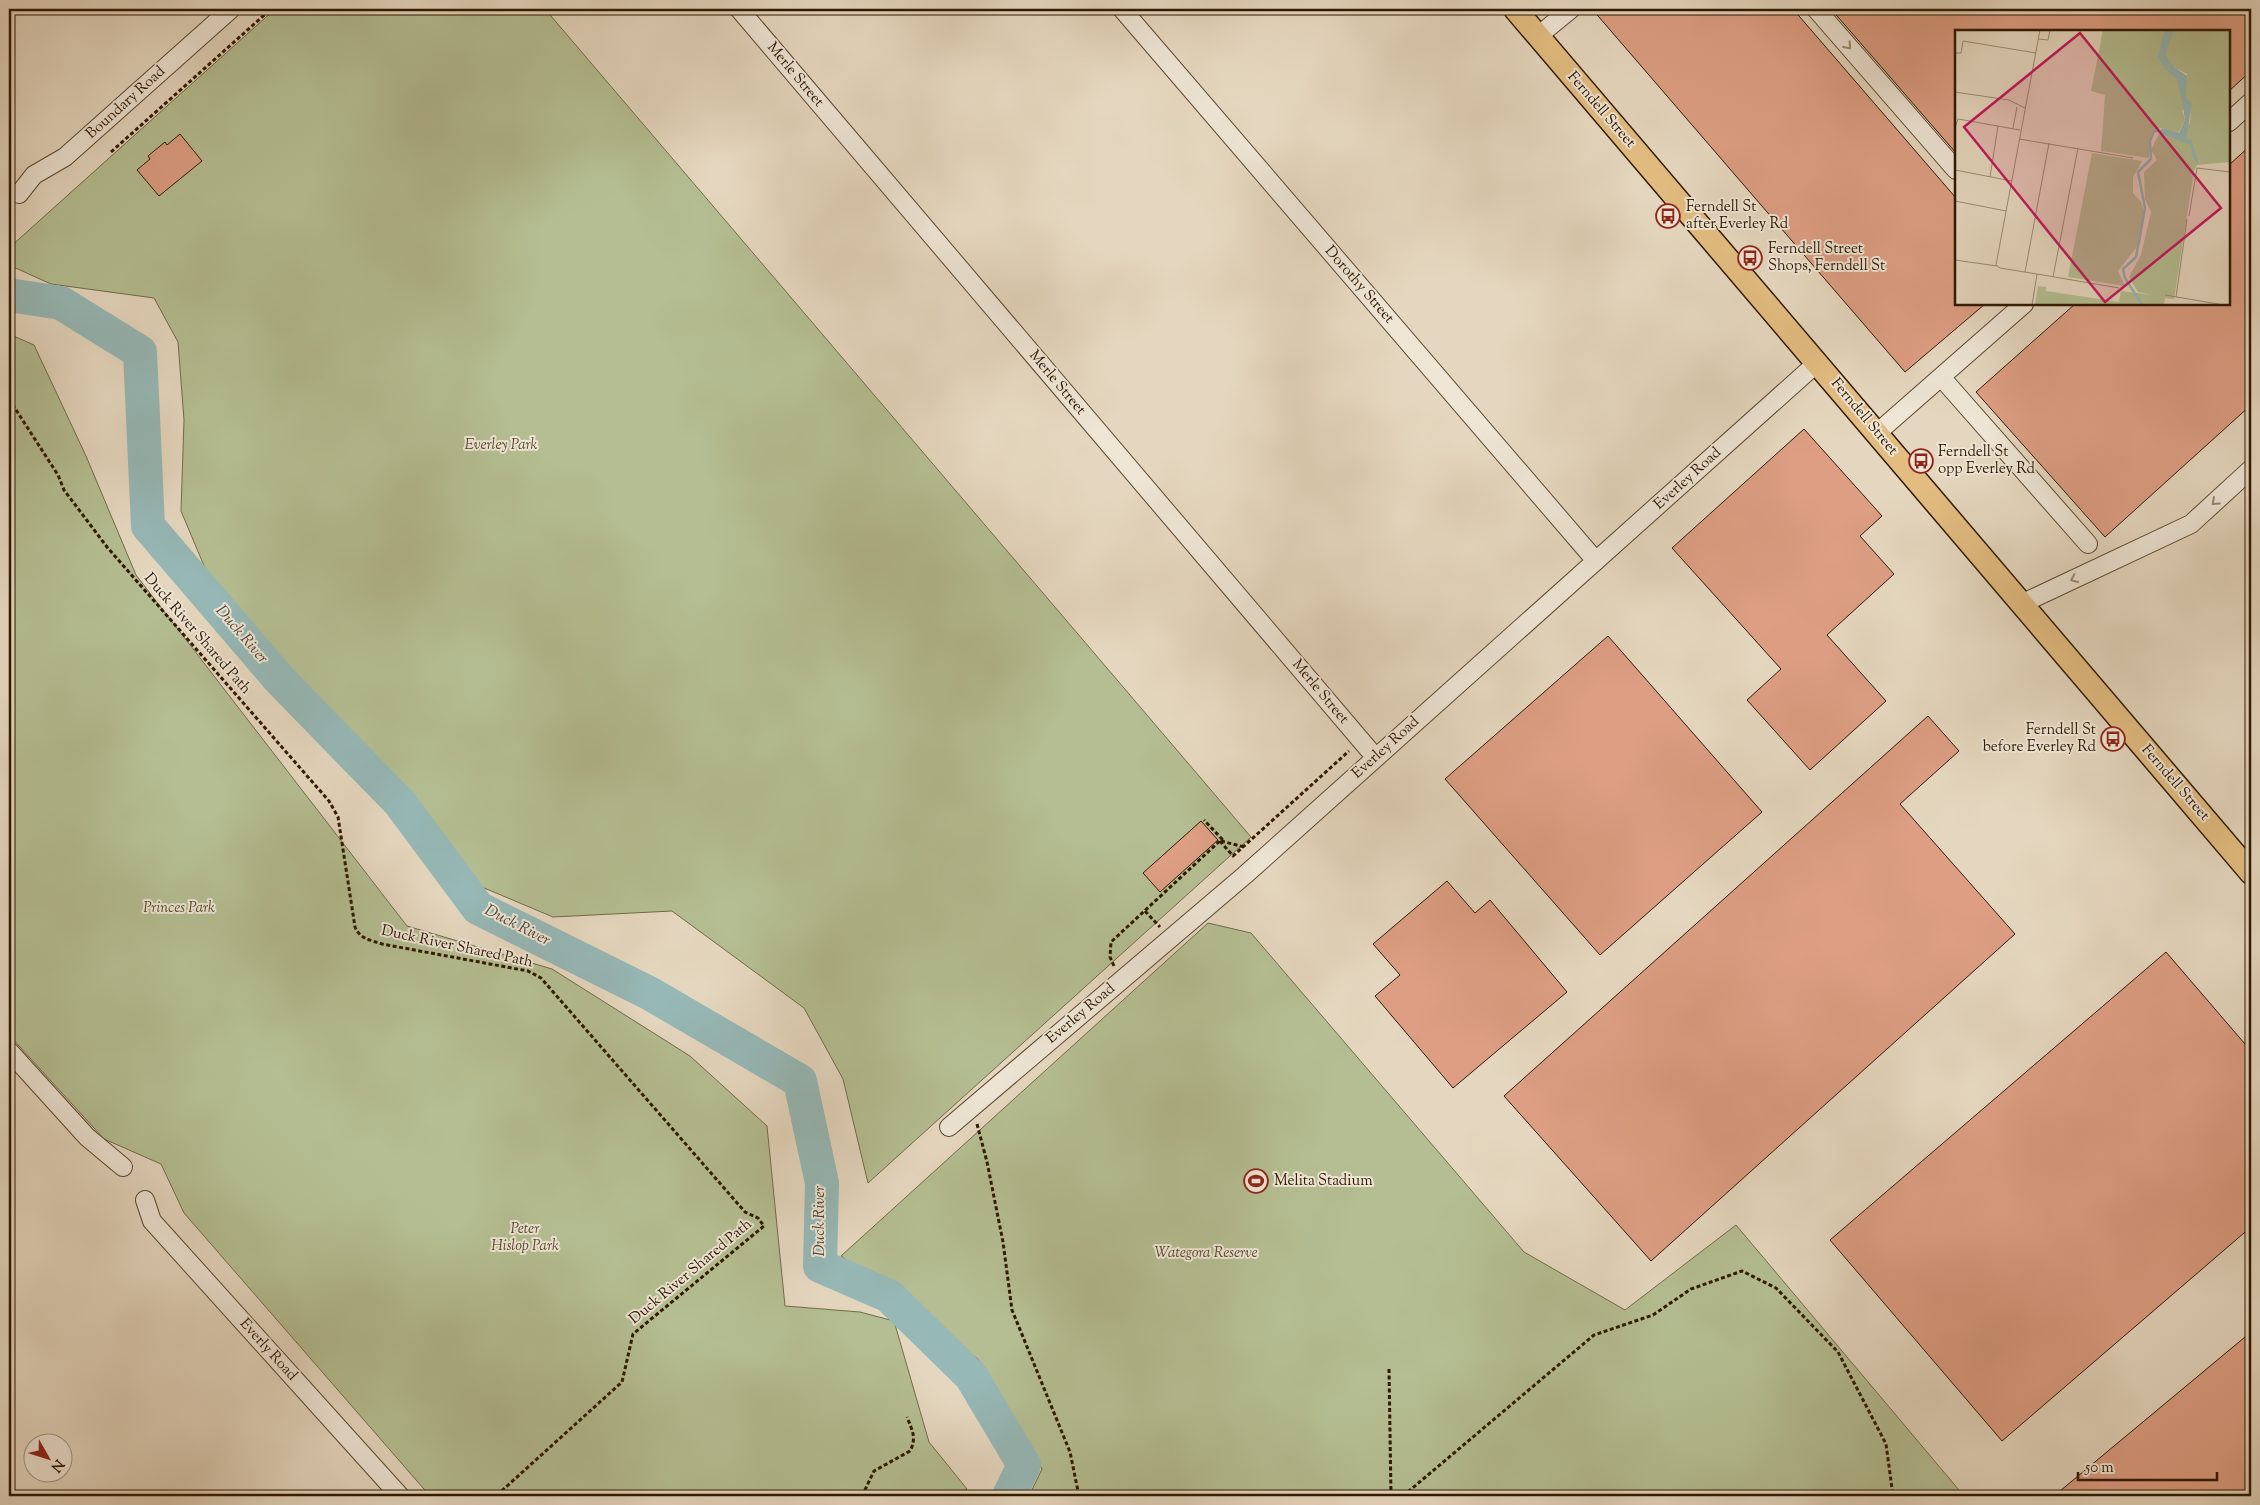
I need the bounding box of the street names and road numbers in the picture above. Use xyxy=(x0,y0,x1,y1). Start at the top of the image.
street label: Merle Street xyxy=(762,38,828,112)
street label: Boundary Road xyxy=(82,61,171,144)
street label: Ferndell Street xyxy=(1562,67,1640,153)
street label: Dorothy Street xyxy=(1319,241,1399,329)
street label: Merle Street xyxy=(1024,346,1090,420)
street label: Ferndell Street xyxy=(1825,374,1903,460)
street label: Everley Road xyxy=(1650,443,1727,515)
street label: Duck River Shared Path xyxy=(140,570,254,698)
street label: Merle Street xyxy=(1287,655,1353,729)
street label: Everley Road xyxy=(1348,712,1425,784)
street label: Ferndell Street xyxy=(2136,740,2214,826)
street label: Duck River Shared Path xyxy=(379,921,535,973)
street label: Everley Road xyxy=(1042,979,1120,1049)
street label: Duck River Shared Path xyxy=(625,1214,757,1330)
street label: Everly Road xyxy=(234,1314,302,1386)

